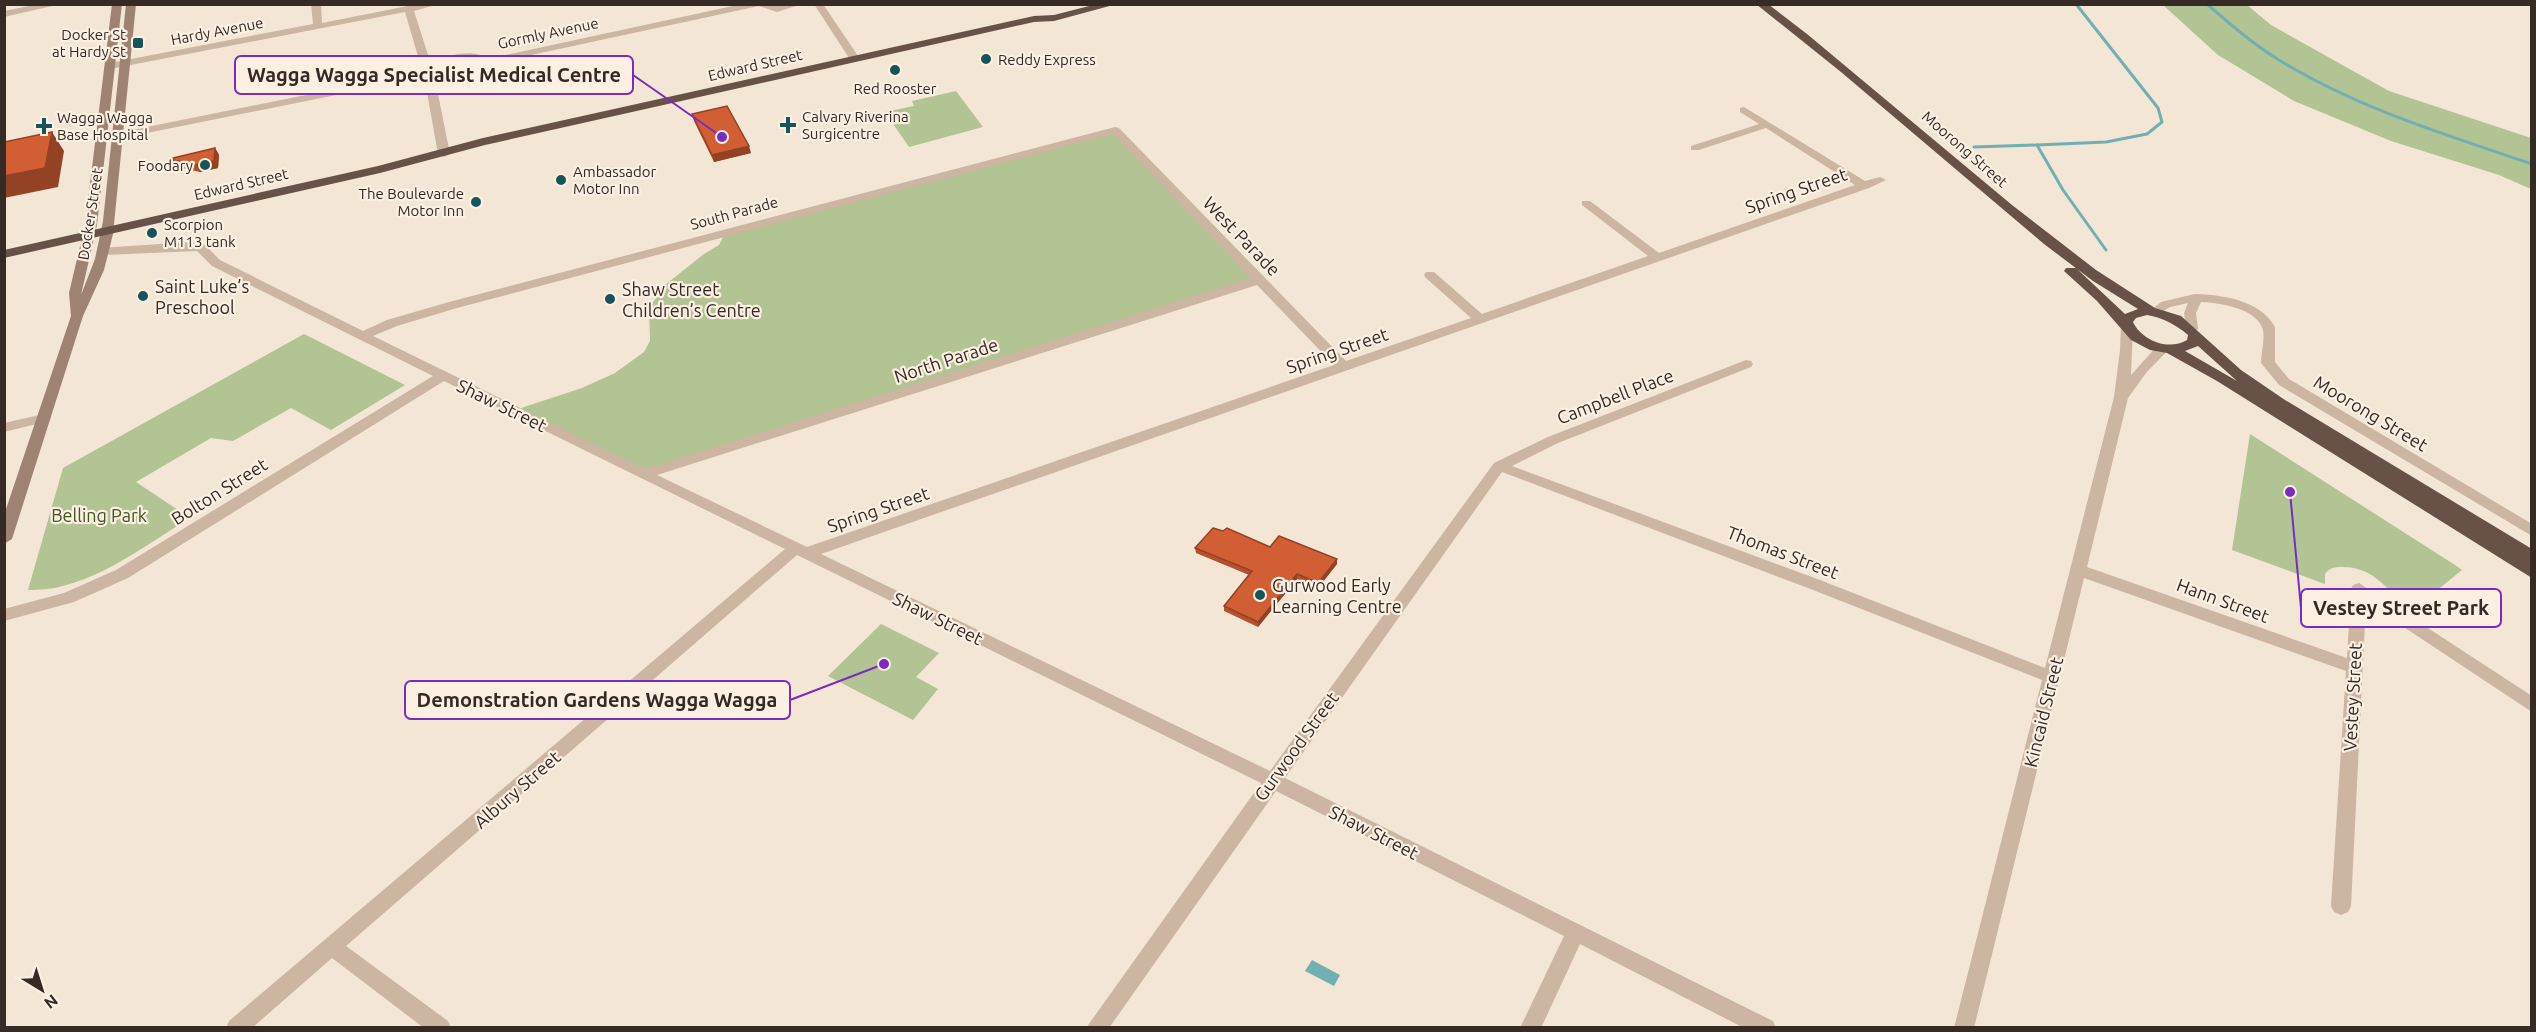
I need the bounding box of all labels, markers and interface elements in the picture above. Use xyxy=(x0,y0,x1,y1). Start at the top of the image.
street label: Hardy Avenue xyxy=(169,14,265,48)
street label: Gormly Avenue xyxy=(496,14,600,52)
place label: Docker St at Hardy St xyxy=(52,26,126,60)
marker: Docker St at Hardy St xyxy=(131,36,145,50)
street label: Edward Street xyxy=(706,46,804,84)
place label: Reddy Express xyxy=(998,51,1096,68)
marker: Reddy Express xyxy=(979,52,993,66)
callout: Wagga Wagga Specialist Medical Centre xyxy=(235,56,633,94)
text: Wagga Wagga Specialist Medical Centre xyxy=(247,63,621,86)
marker: Red Rooster xyxy=(888,63,902,77)
place label: Red Rooster xyxy=(853,80,937,97)
street label: Moorong Street xyxy=(1919,107,2011,191)
place label: Calvary Riverina Surgicentre xyxy=(802,108,909,142)
place label: Wagga Wagga Base Hospital xyxy=(57,109,153,143)
marker: Calvary Riverina Surgicentre xyxy=(779,116,797,134)
marker: Wagga Wagga Base Hospital xyxy=(35,117,53,135)
place label: Foodary xyxy=(138,157,193,174)
marker: Foodary xyxy=(198,158,212,172)
place label: Ambassador Motor Inn xyxy=(573,163,656,197)
street label: Spring Street xyxy=(1743,163,1849,217)
street label: Edward Street xyxy=(192,165,290,203)
street label: Docker Street xyxy=(74,167,106,261)
marker: Ambassador Motor Inn xyxy=(554,173,568,187)
place label: The Boulevarde Motor Inn xyxy=(359,185,464,219)
street label: West Parade xyxy=(1199,192,1285,280)
street label: South Parade xyxy=(688,193,780,233)
marker: The Boulevarde Motor Inn xyxy=(469,195,483,209)
place label: Scorpion M113 tank xyxy=(164,216,236,250)
marker: Scorpion M113 tank xyxy=(145,226,159,240)
place label: Saint Luke’s Preschool xyxy=(155,276,249,317)
place label: Shaw Street Children’s Centre xyxy=(622,279,761,320)
marker: Saint Luke’s Preschool xyxy=(136,289,150,303)
marker: Shaw Street Children’s Centre xyxy=(603,292,617,306)
street label: Spring Street xyxy=(1284,323,1390,377)
street label: North Parade xyxy=(892,334,1000,386)
street label: Campbell Place xyxy=(1554,365,1676,427)
street label: Moorong Street xyxy=(2311,371,2431,455)
street label: Shaw Street xyxy=(454,375,550,435)
street label: Bolton Street xyxy=(168,454,270,528)
street label: Spring Street xyxy=(825,482,931,536)
park label: Belling Park xyxy=(51,505,147,525)
street label: Thomas Street xyxy=(1724,522,1842,582)
street label: Hann Street xyxy=(2174,574,2272,626)
place label: Gurwood Early Learning Centre xyxy=(1272,575,1402,616)
street label: Shaw Street xyxy=(890,588,986,648)
marker: Gurwood Early Learning Centre xyxy=(1253,588,1267,602)
callout: Vestey Street Park xyxy=(2301,589,2501,627)
text: Vestey Street Park xyxy=(2313,596,2489,619)
street label: Vestey Street xyxy=(2339,642,2365,752)
street label: Kincaid Street xyxy=(2020,655,2066,769)
callout: Demonstration Gardens Wagga Wagga xyxy=(405,681,790,719)
text: Demonstration Gardens Wagga Wagga xyxy=(417,688,777,711)
street label: Gurwood Street xyxy=(1250,688,1342,804)
street label: Albury Street xyxy=(470,746,564,832)
street label: Shaw Street xyxy=(1326,801,1422,863)
north arrow xyxy=(12,960,72,1020)
text: N xyxy=(41,991,61,1013)

